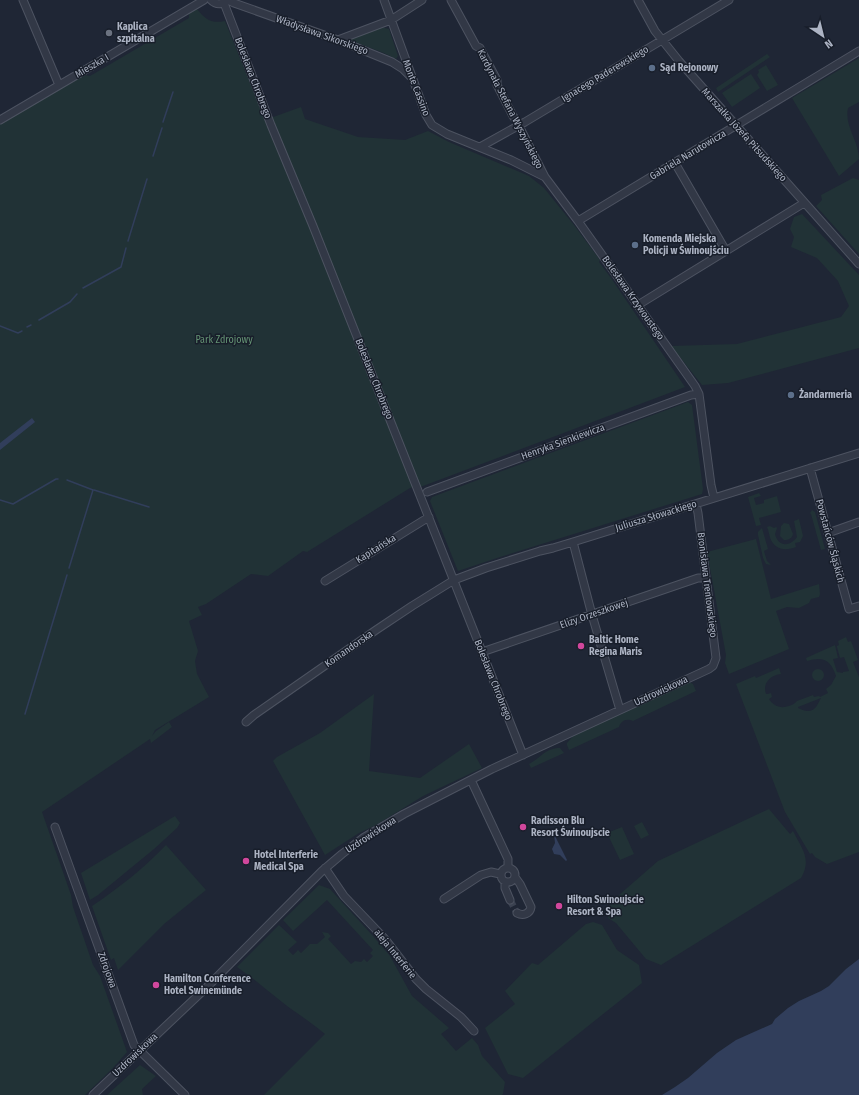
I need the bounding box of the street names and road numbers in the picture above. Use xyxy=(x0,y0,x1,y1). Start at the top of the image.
street label: Władysława Sikorskiego xyxy=(274,13,370,57)
street label: Bolesława Chrobrego xyxy=(232,36,274,120)
street label: Ignacego Paderewskiego xyxy=(559,43,651,105)
street label: Kardynała Stefana Wyszyńskiego xyxy=(475,47,546,171)
street label: Mieszka I xyxy=(73,52,111,80)
street label: Monte Cassino xyxy=(400,58,432,118)
street label: Marszałka Józefa Piłsudskiego xyxy=(699,86,789,184)
street label: Gabriela Narutowicza xyxy=(648,127,728,183)
street label: Bolesława Krzywoustego xyxy=(599,254,667,342)
street label: Bolesława Chrobrego xyxy=(352,337,396,421)
street label: Henryka Sienkiewicza xyxy=(520,421,606,463)
street label: Powstańców Śląskich xyxy=(813,497,849,584)
street label: Juliusza Słowackiego xyxy=(614,498,698,534)
street label: Kapitańska xyxy=(353,531,398,566)
street label: Bronisława Trentowskiego xyxy=(695,532,719,638)
street label: Elizy Orzeszkowej xyxy=(558,597,630,631)
street label: Komandorska xyxy=(323,628,375,670)
street label: Bolesława Chrobrego xyxy=(471,638,515,722)
street label: Uzdrowiskowa xyxy=(632,673,690,709)
street label: Uzdrowiskowa xyxy=(343,814,399,856)
street label: aleja Interferie xyxy=(371,927,419,981)
street label: Zdrojowa xyxy=(95,950,119,990)
street label: Uzdrowiskowa xyxy=(110,1030,160,1079)

